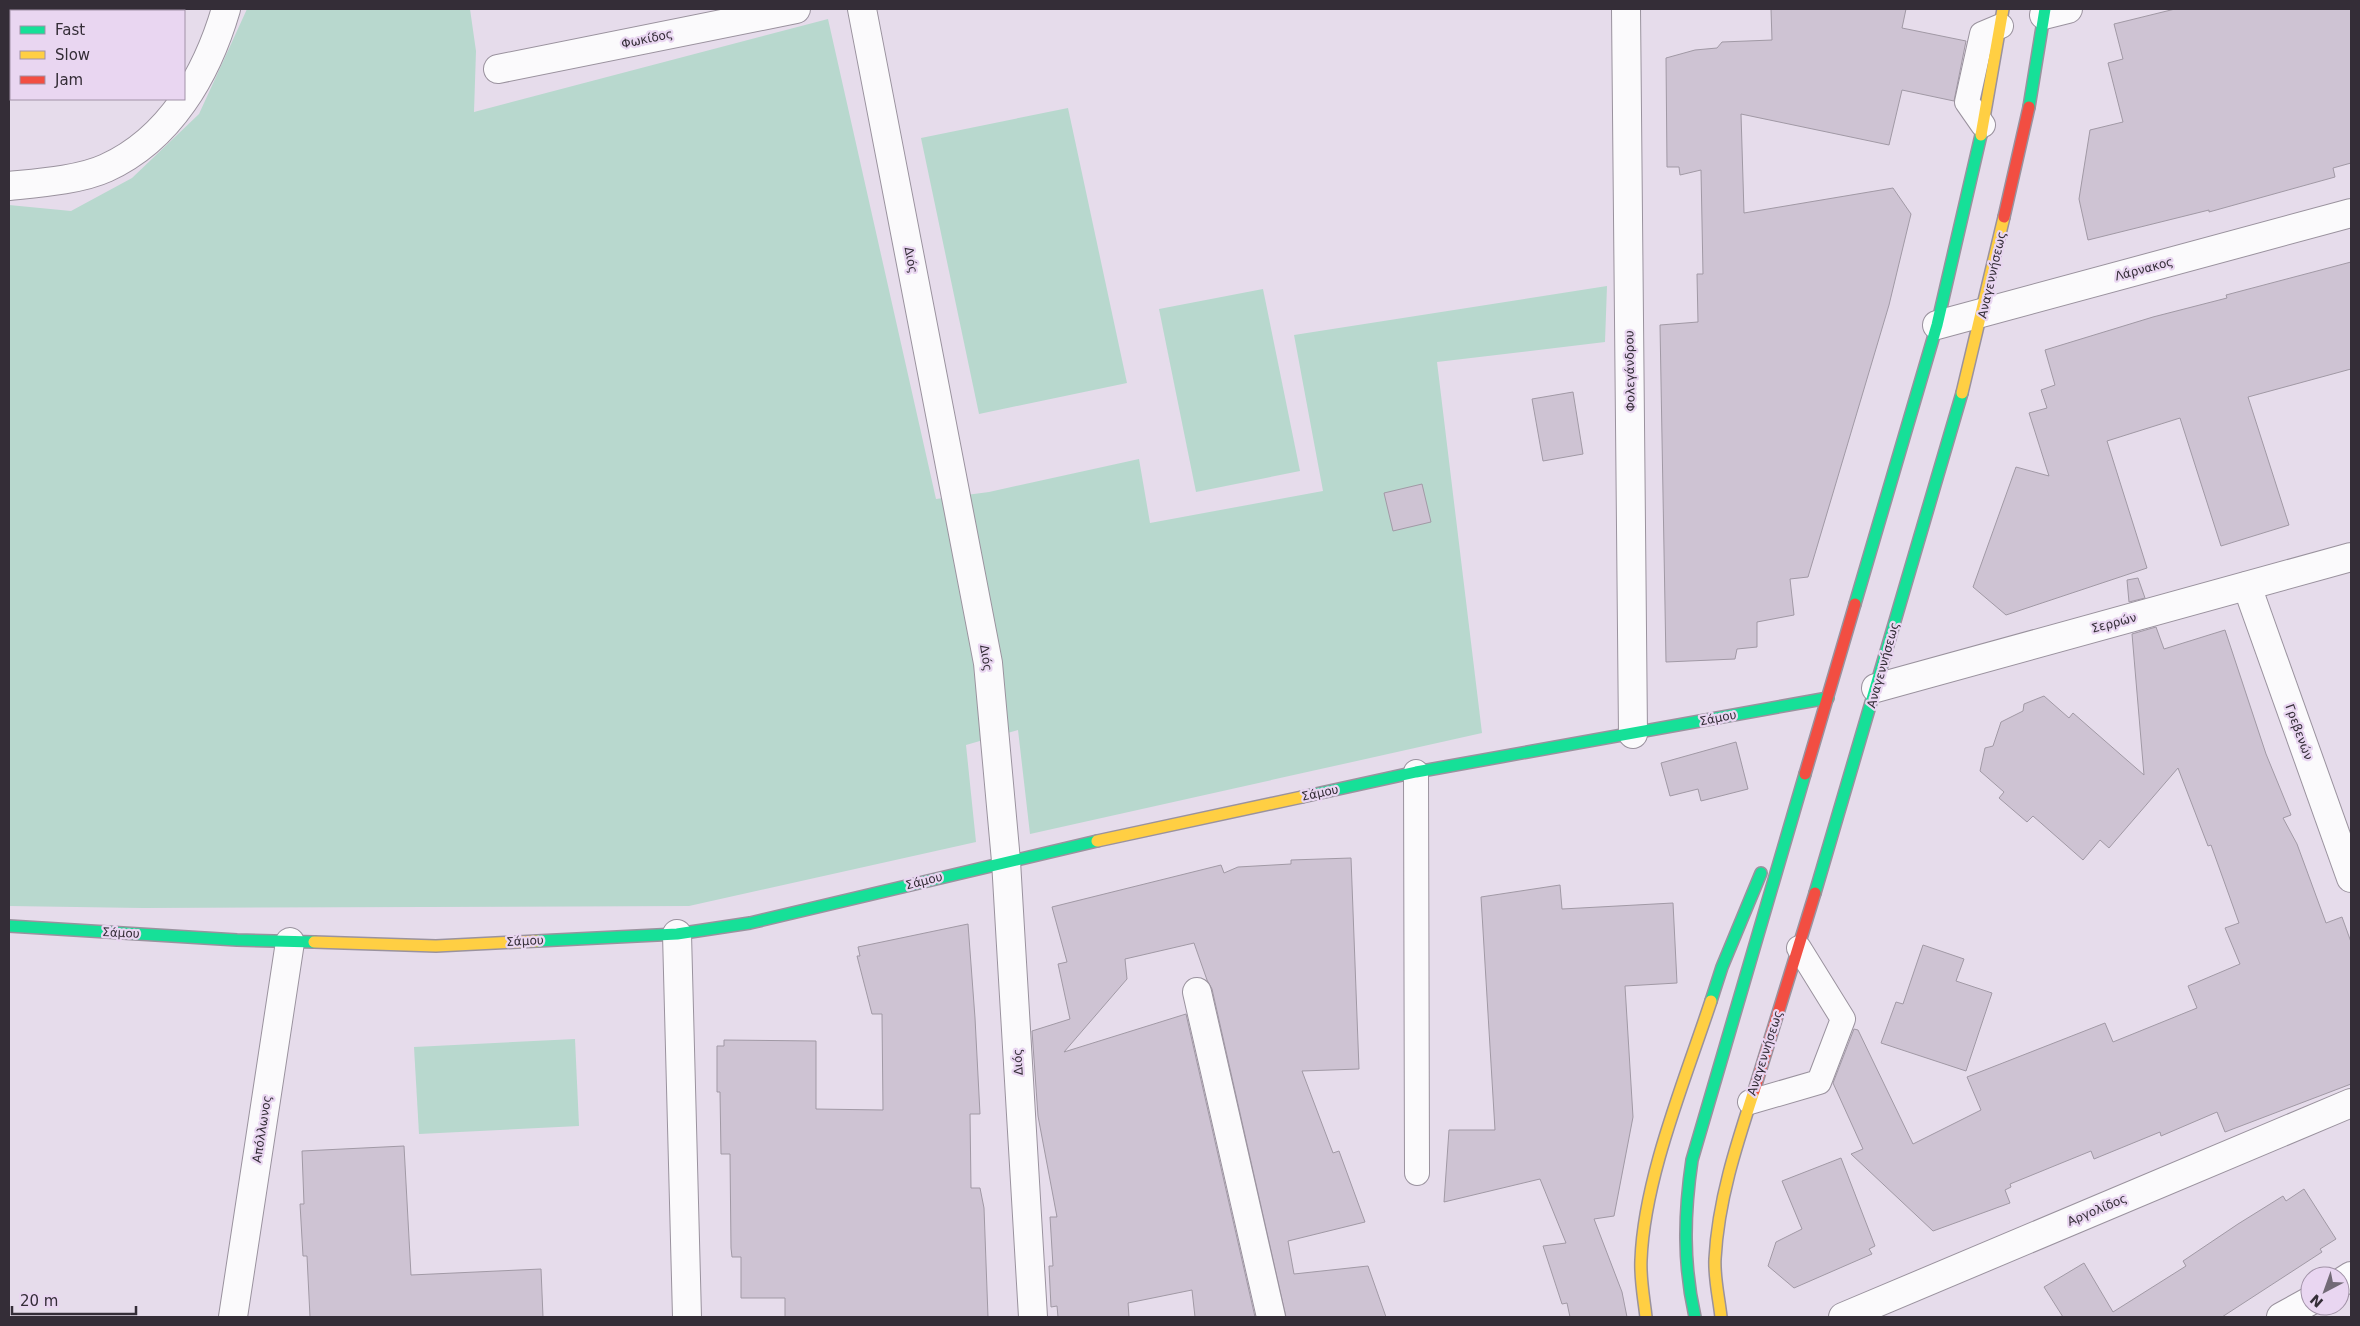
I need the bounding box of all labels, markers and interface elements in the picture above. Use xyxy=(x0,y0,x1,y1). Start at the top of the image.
legend xyxy=(10,10,185,100)
text: Fast xyxy=(55,21,85,39)
street label: Φωκίδος xyxy=(620,27,674,51)
text: Slow xyxy=(55,46,90,64)
text: Jam xyxy=(54,71,83,89)
street label: Αναγεννήσεως xyxy=(1975,230,2009,320)
street label: Διός xyxy=(902,246,920,274)
street label: Λάρνακος xyxy=(2113,254,2175,284)
street label: Φολεγάνδρου xyxy=(1622,330,1638,412)
street label: Σερρών xyxy=(2090,610,2138,636)
street label: Αναγεννήσεως xyxy=(1864,620,1902,710)
street label: Διός xyxy=(977,644,995,672)
street label: Γρεβενών xyxy=(2282,702,2316,762)
street label: Σάμου xyxy=(1698,708,1738,728)
street label: Σάμου xyxy=(1300,782,1340,804)
street label: Σάμου xyxy=(904,870,944,892)
street label: Σάμου xyxy=(102,925,140,941)
street label: Σάμου xyxy=(506,933,544,949)
street label: Αναγεννήσεως xyxy=(1745,1009,1785,1097)
street label: Διός xyxy=(1010,1048,1026,1076)
street label: Απόλλωνος xyxy=(250,1094,274,1164)
street label: Αργολίδος xyxy=(2065,1191,2129,1229)
north arrow xyxy=(2300,1266,2350,1316)
scale bar xyxy=(12,1284,136,1316)
text: N xyxy=(2307,1291,2326,1311)
text: 20 m xyxy=(20,1292,58,1310)

